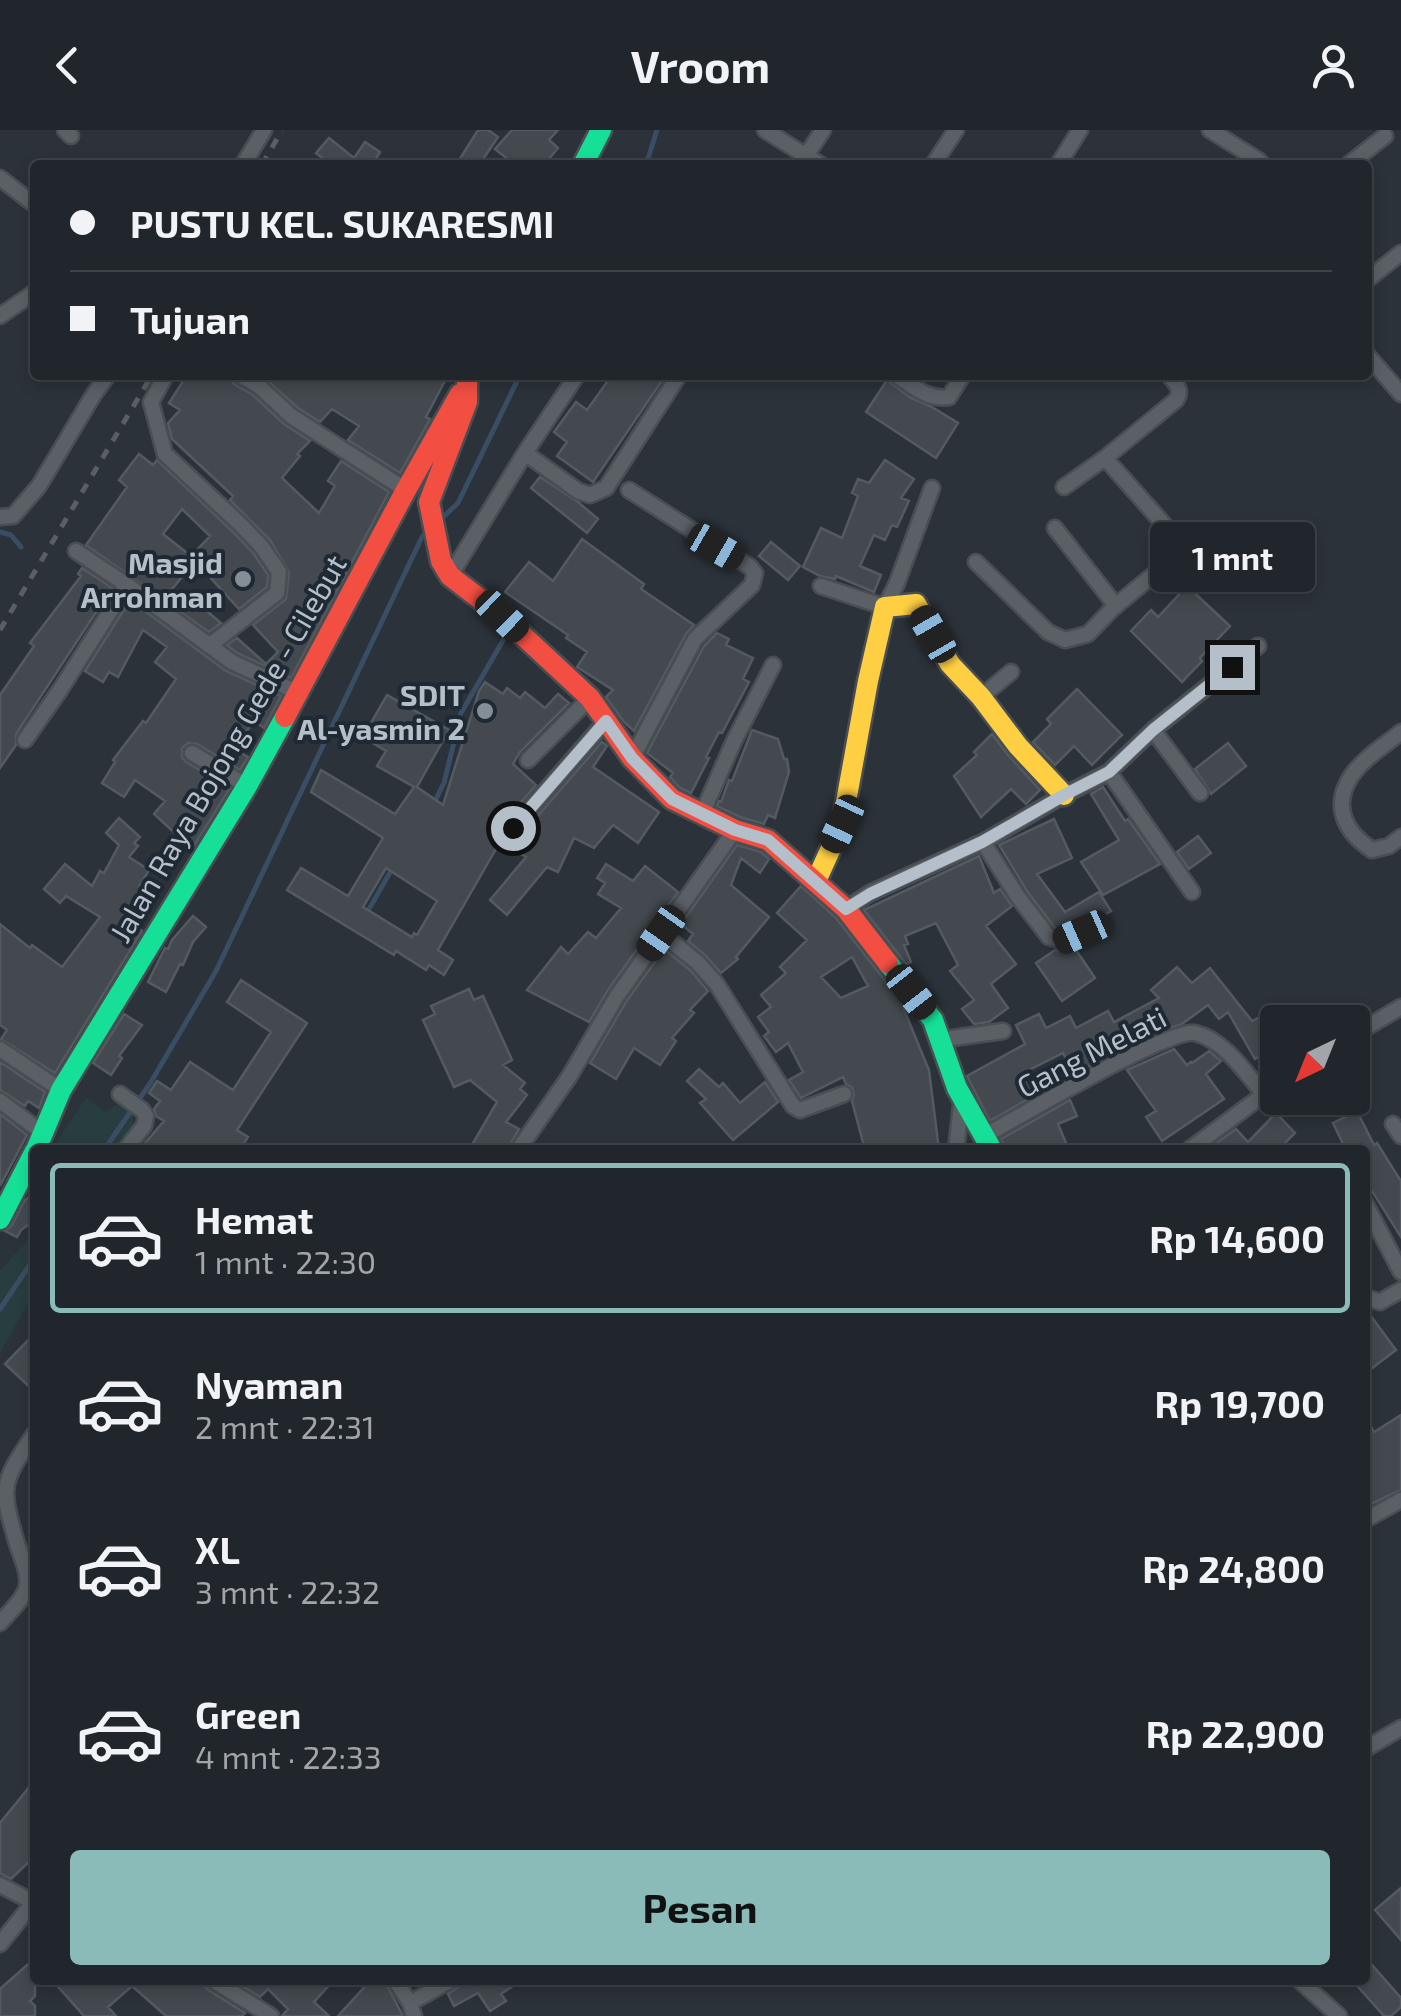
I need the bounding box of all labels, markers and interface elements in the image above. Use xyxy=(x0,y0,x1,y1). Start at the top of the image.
icon: back xyxy=(40,38,95,93)
text: Vroom xyxy=(631,38,770,92)
icon: person xyxy=(1306,38,1361,93)
text: PUSTU KEL. SUKARESMI xyxy=(130,200,554,246)
text: Tujuan xyxy=(130,296,250,342)
car xyxy=(683,519,749,575)
callout: 1 mnt xyxy=(1150,522,1314,592)
text: 1 mnt xyxy=(1192,538,1273,576)
place label: Masjid Arrohman xyxy=(81,544,223,614)
street label: Jalan Raya Bojong Gede - Cilebut xyxy=(101,548,353,948)
marker: Masjid Arrohman xyxy=(232,568,254,590)
car xyxy=(470,584,534,648)
car xyxy=(905,601,961,667)
route end xyxy=(1210,645,1255,690)
place label: SDIT Al-yasmin 2 xyxy=(297,676,465,747)
marker: SDIT Al-yasmin 2 xyxy=(474,700,496,722)
car xyxy=(816,790,868,858)
route start xyxy=(491,806,536,851)
car xyxy=(632,900,690,966)
car xyxy=(1048,906,1116,958)
car xyxy=(881,959,941,1025)
street label: Gang Melati xyxy=(1010,998,1172,1104)
north arrow xyxy=(1260,1005,1370,1115)
map controls xyxy=(1260,1005,1370,1115)
icon: car xyxy=(75,1193,165,1283)
text: Hemat xyxy=(195,1196,313,1242)
text: Rp 14,600 xyxy=(1149,1215,1325,1261)
text: 1 mnt · 22:30 xyxy=(195,1242,376,1280)
icon: car xyxy=(75,1358,165,1448)
text: Nyaman xyxy=(195,1361,343,1407)
text: Rp 19,700 xyxy=(1155,1380,1325,1426)
text: 2 mnt · 22:31 xyxy=(195,1407,375,1445)
icon: car xyxy=(75,1523,165,1613)
text: XL xyxy=(195,1526,240,1572)
text: Rp 24,800 xyxy=(1142,1545,1325,1591)
text: 3 mnt · 22:32 xyxy=(195,1572,380,1610)
icon: car xyxy=(75,1688,165,1778)
text: Green xyxy=(195,1691,301,1737)
text: Rp 22,900 xyxy=(1146,1710,1325,1756)
text: 4 mnt · 22:33 xyxy=(195,1737,382,1775)
button: Pesan xyxy=(70,1850,1330,1965)

